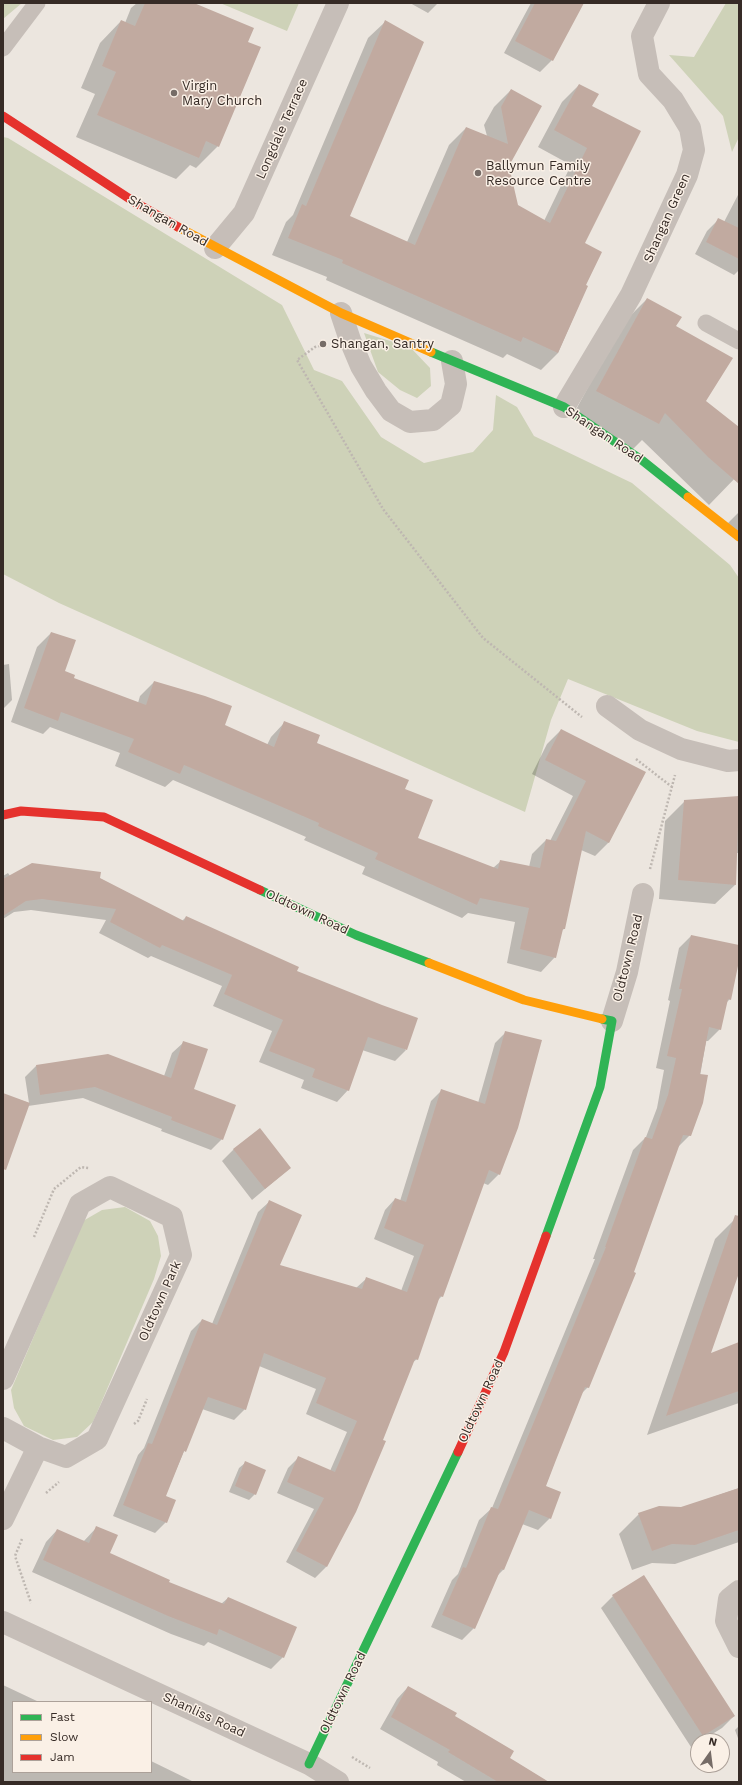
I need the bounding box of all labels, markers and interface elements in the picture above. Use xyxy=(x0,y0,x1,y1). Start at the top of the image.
street label: Longdale Terrace xyxy=(253,76,311,182)
place label: Virgin Mary Church xyxy=(182,78,262,109)
marker: Virgin Mary Church xyxy=(169,88,179,98)
place label: Ballymun Family Resource Centre xyxy=(486,158,591,189)
marker: Ballymun Family Resource Centre xyxy=(473,168,483,178)
street label: Shangan Green xyxy=(640,171,694,265)
street label: Shangan Road xyxy=(125,192,211,250)
place label: Shangan, Santry xyxy=(331,336,434,352)
marker: Shangan, Santry xyxy=(318,339,328,349)
street label: Shangan Road xyxy=(562,403,646,467)
street label: Oldtown Road xyxy=(263,886,351,938)
street label: Oldtown Road xyxy=(610,912,646,1004)
street label: Oldtown Park xyxy=(135,1258,185,1344)
street label: Oldtown Road xyxy=(455,1357,507,1445)
street label: Oldtown Road xyxy=(316,1649,370,1737)
street label: Shanliss Road xyxy=(160,1689,248,1741)
legend xyxy=(12,1701,152,1773)
text: Fast xyxy=(50,1710,75,1724)
text: Slow xyxy=(50,1730,78,1744)
north arrow xyxy=(690,1733,730,1773)
text: N xyxy=(707,1735,718,1749)
text: Jam xyxy=(50,1750,75,1764)

